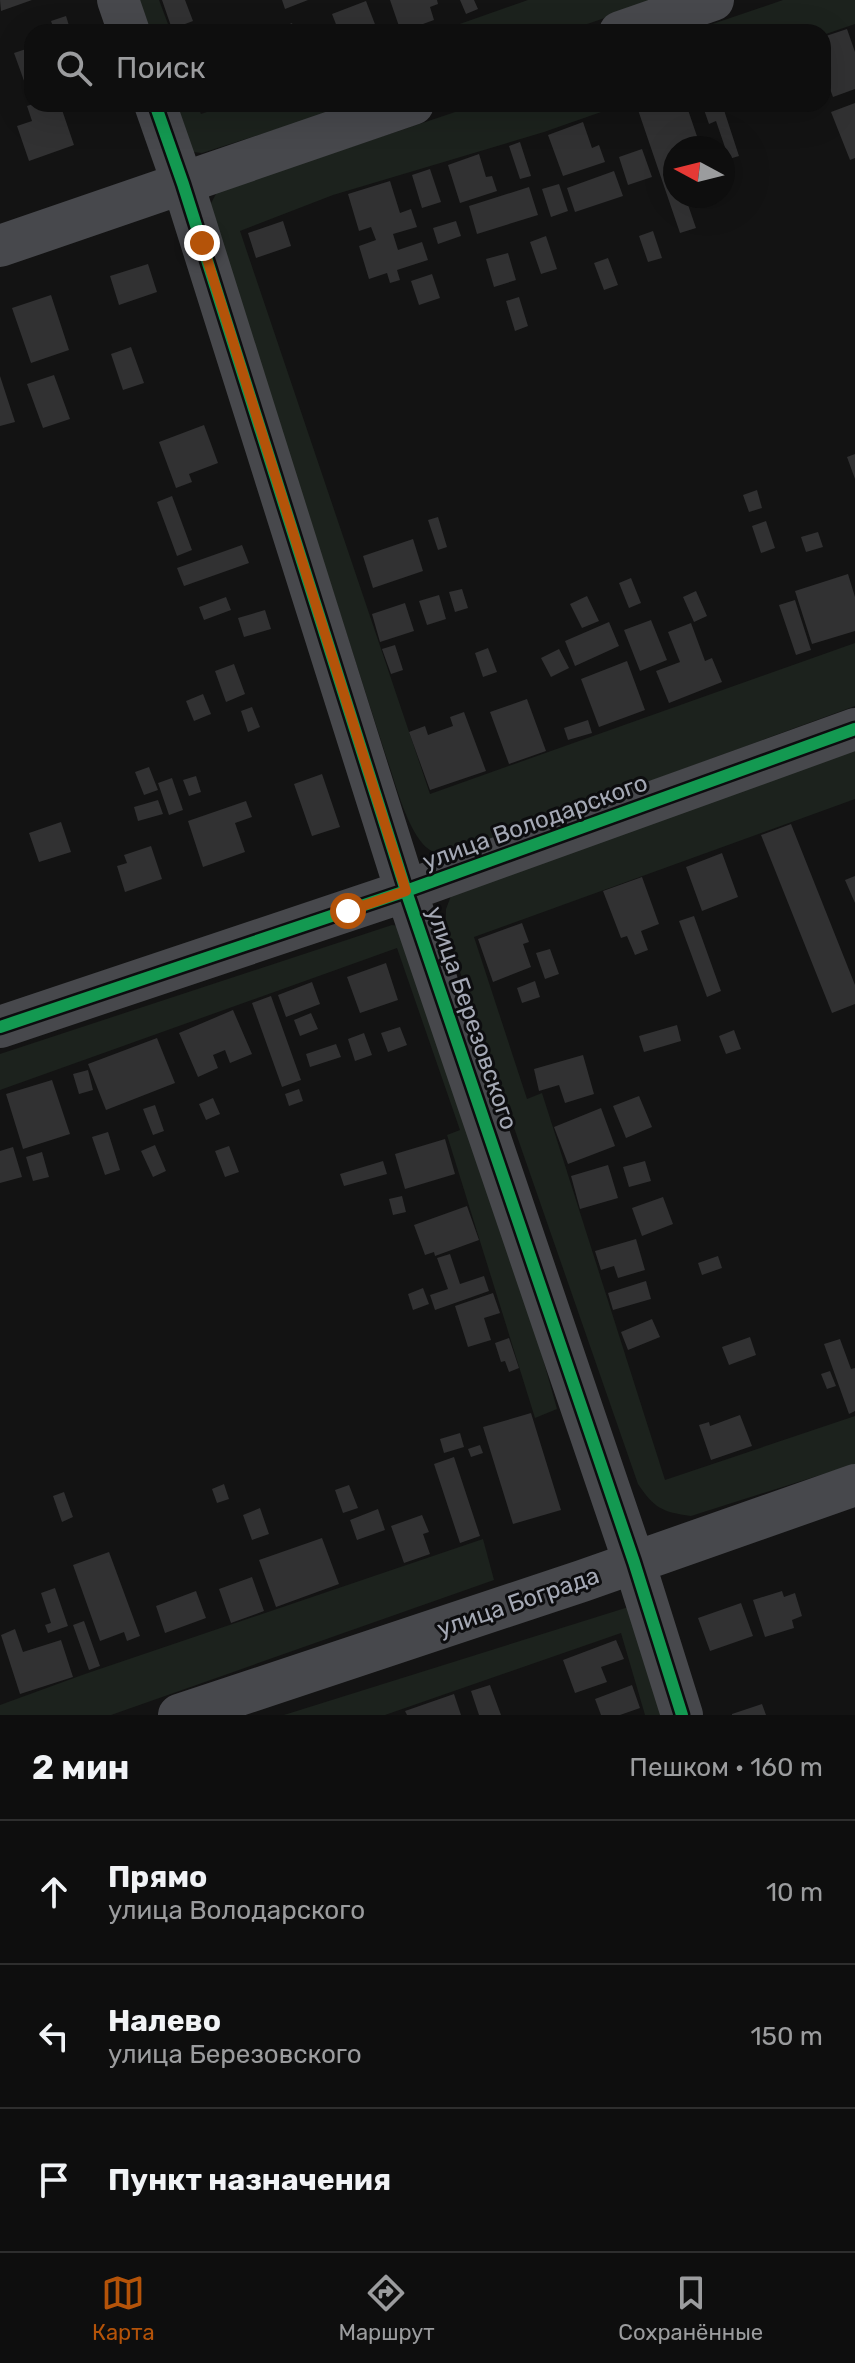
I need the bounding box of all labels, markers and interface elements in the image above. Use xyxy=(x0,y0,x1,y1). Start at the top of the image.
search box xyxy=(24,24,831,112)
icon: search xyxy=(52,46,96,90)
text: Поиск xyxy=(116,50,206,86)
north arrow xyxy=(663,136,735,208)
route end xyxy=(184,225,220,261)
street label: улица Володарского xyxy=(419,768,651,876)
route start xyxy=(330,893,366,929)
street label: улица Березовского xyxy=(421,903,523,1133)
street label: улица Бограда xyxy=(433,1561,603,1643)
text: 2 мин xyxy=(32,1747,129,1788)
text: Пешком · 160 m xyxy=(629,1752,823,1783)
text: Прямо xyxy=(108,1859,207,1895)
icon: ahead xyxy=(32,1870,76,1914)
text: 10 m xyxy=(766,1877,823,1908)
text: улица Володарского xyxy=(108,1895,365,1926)
text: Налево xyxy=(108,2003,221,2039)
icon: left xyxy=(32,2014,76,2058)
text: 150 m xyxy=(750,2021,823,2052)
text: улица Березовского xyxy=(108,2039,362,2070)
icon: arrive xyxy=(32,2158,76,2202)
text: Пункт назначения xyxy=(108,2162,391,2198)
tab: Карта xyxy=(92,2271,155,2346)
tab: Маршрут xyxy=(338,2271,434,2346)
tab: Сохранённые xyxy=(618,2271,763,2346)

